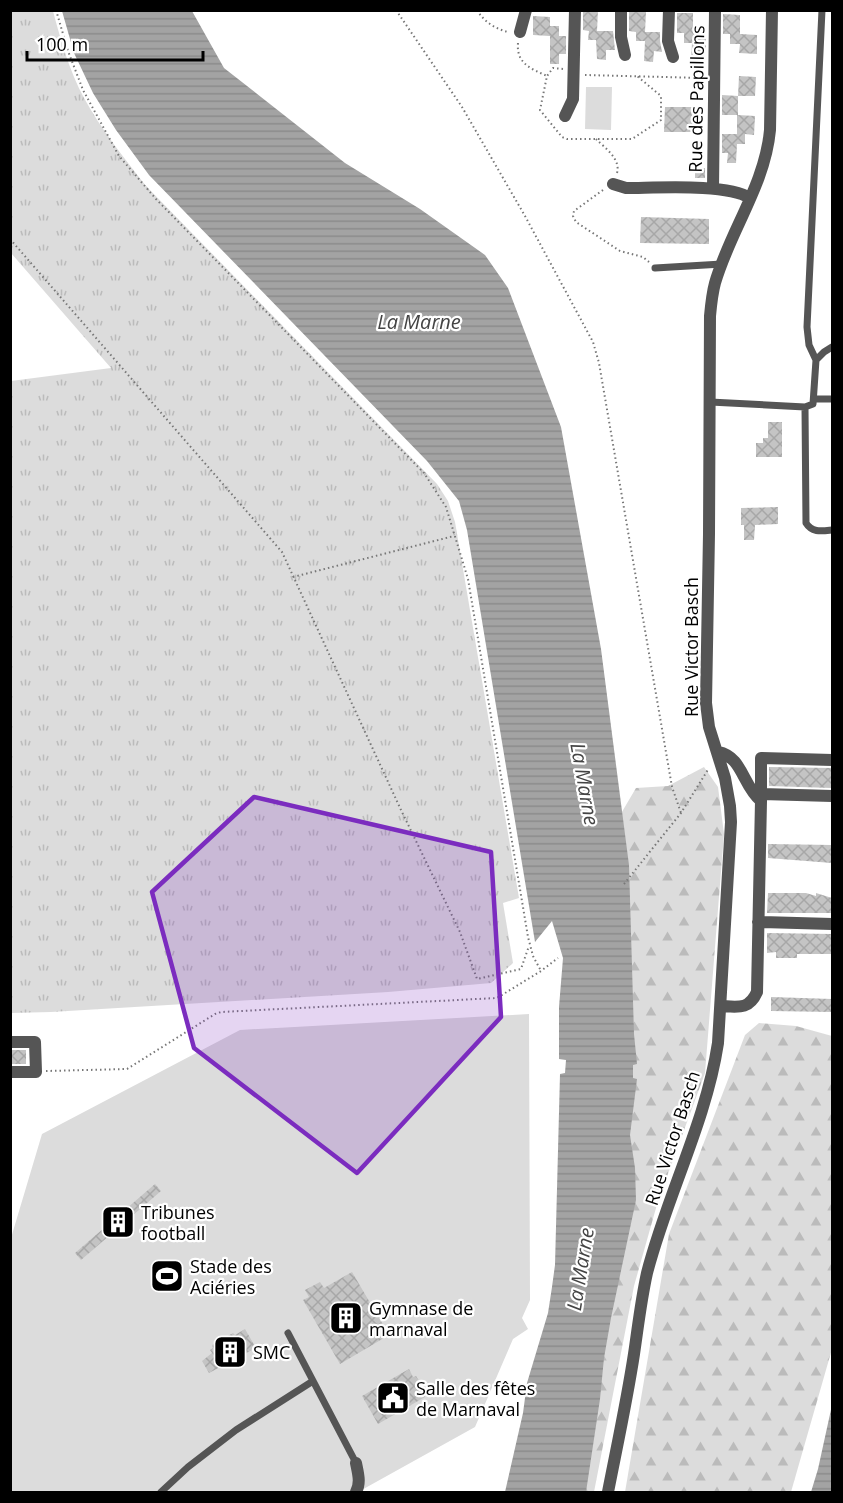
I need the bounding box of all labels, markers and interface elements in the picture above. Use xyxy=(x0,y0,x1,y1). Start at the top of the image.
scale bar xyxy=(27,24,202,62)
street label: Rue des Papillons xyxy=(683,25,709,173)
text: 100 m xyxy=(36,32,88,56)
water label: La Marne xyxy=(377,308,461,335)
street label: Rue Victor Basch xyxy=(679,577,703,717)
water label: La Marne xyxy=(564,741,606,828)
street label: Rue Victor Basch xyxy=(639,1068,705,1208)
place label: Tribunes football xyxy=(141,1200,215,1245)
building icon: Tribunes football xyxy=(100,1204,136,1240)
water label: La Marne xyxy=(560,1226,600,1312)
place label: Stade des Aciéries xyxy=(190,1254,272,1299)
sports icon: Stade des Aciéries xyxy=(149,1258,185,1294)
place label: Gymnase de marnaval xyxy=(369,1296,473,1341)
building icon: Gymnase de marnaval xyxy=(328,1300,364,1336)
building icon: SMC xyxy=(212,1334,248,1370)
place label: SMC xyxy=(253,1340,290,1364)
place label: Salle des fêtes de Marnaval xyxy=(416,1376,535,1421)
public building icon: Salle des fêtes de Marnaval xyxy=(375,1380,411,1416)

